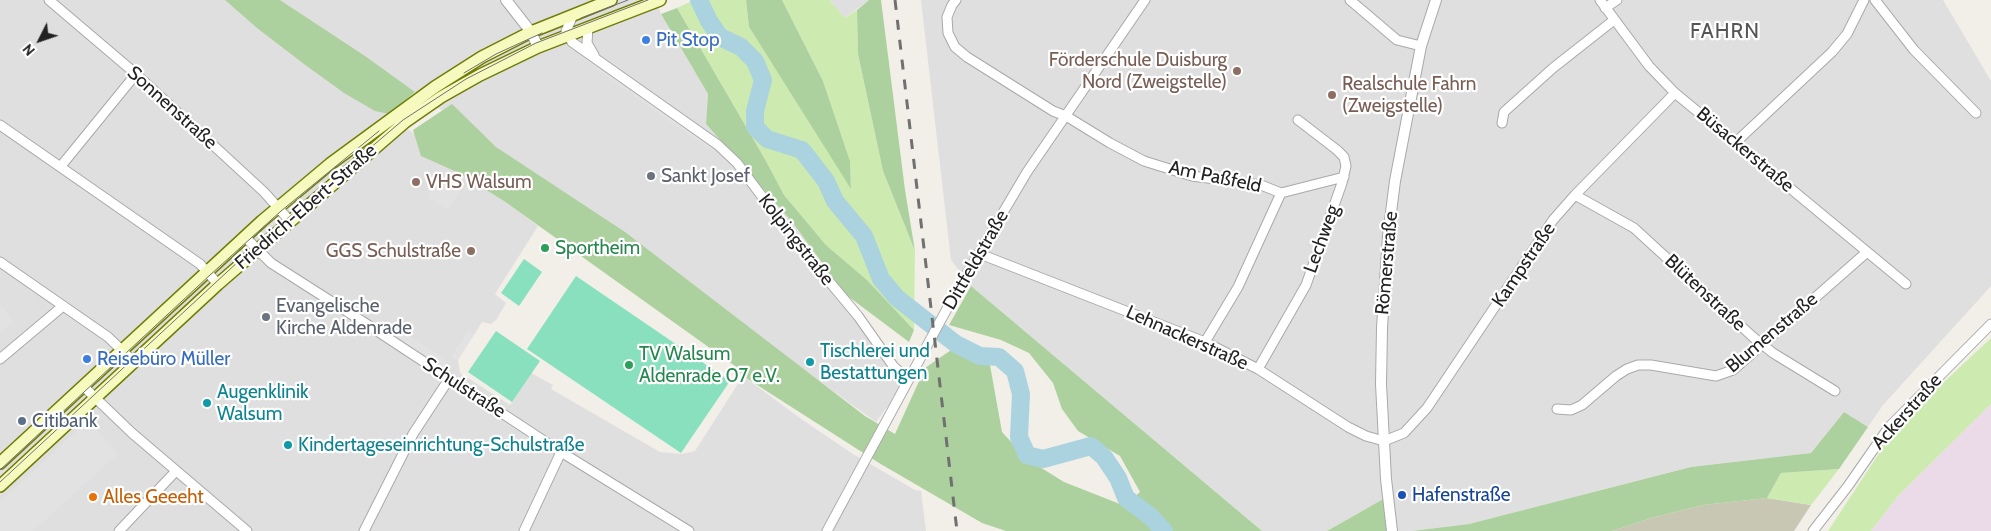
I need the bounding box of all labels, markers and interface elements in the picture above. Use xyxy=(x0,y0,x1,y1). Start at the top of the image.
north arrow xyxy=(15,15,65,65)
district label: FAHRN xyxy=(1689,19,1761,45)
place label: Pit Stop xyxy=(656,29,720,51)
marker: Pit Stop xyxy=(640,34,652,46)
text: N xyxy=(19,40,39,59)
place label: Förderschule Duisburg Nord (Zweigstelle) xyxy=(1049,49,1227,93)
street label: Sonnenstraße xyxy=(122,62,222,154)
marker: Förderschule Duisburg Nord (Zweigstelle) xyxy=(1231,65,1243,77)
place label: Realschule Fahrn (Zweigstelle) xyxy=(1342,73,1476,117)
marker: Realschule Fahrn (Zweigstelle) xyxy=(1326,89,1338,101)
street label: Büsackerstraße xyxy=(1692,103,1798,197)
street label: Friedrich-Ebert-Straße xyxy=(231,139,381,275)
street label: Am Paßfeld xyxy=(1167,156,1263,198)
place label: Sankt Josef xyxy=(661,165,750,187)
marker: Sankt Josef xyxy=(645,170,657,182)
place label: VHS Walsum xyxy=(426,171,532,193)
marker: VHS Walsum xyxy=(410,176,422,188)
street label: Kolpingstraße xyxy=(753,190,839,290)
street label: Lechweg xyxy=(1299,202,1345,276)
street label: Dittfeldstraße xyxy=(938,206,1014,314)
street label: Römerstraße xyxy=(1371,210,1403,316)
street label: Kampstraße xyxy=(1487,218,1561,312)
place label: Sportheim xyxy=(555,237,640,259)
place label: GGS Schulstraße xyxy=(326,240,461,262)
marker: Sportheim xyxy=(539,242,551,254)
marker: GGS Schulstraße xyxy=(465,245,477,257)
street label: Blütenstraße xyxy=(1660,250,1750,336)
street label: Blumenstraße xyxy=(1722,288,1822,378)
place label: Evangelische Kirche Aldenrade xyxy=(276,295,412,339)
street label: Lehnackerstraße xyxy=(1122,301,1252,375)
marker: Evangelische Kirche Aldenrade xyxy=(260,311,272,323)
place label: Tischlerei und Bestattungen xyxy=(820,340,930,384)
place label: TV Walsum Aldenrade 07 e.V. xyxy=(639,343,780,387)
place label: Reisebüro Müller xyxy=(97,348,230,370)
marker: Reisebüro Müller xyxy=(81,353,93,365)
street label: Schulstraße xyxy=(418,353,510,423)
marker: Tischlerei und Bestattungen xyxy=(804,356,816,368)
marker: TV Walsum Aldenrade 07 e.V. xyxy=(623,359,635,371)
street label: Ackerstraße xyxy=(1867,370,1947,454)
place label: Augenklinik Walsum xyxy=(217,381,308,425)
marker: Augenklinik Walsum xyxy=(201,397,213,409)
place label: Citibank xyxy=(32,410,98,432)
marker: Citibank xyxy=(16,415,28,427)
place label: Kindertageseinrichtung-Schulstraße xyxy=(298,434,584,456)
marker: Kindertageseinrichtung-Schulstraße xyxy=(282,439,294,451)
place label: Hafenstraße xyxy=(1412,484,1511,506)
place label: Alles Geeeht xyxy=(103,486,204,508)
marker: Hafenstraße xyxy=(1396,489,1408,501)
marker: Alles Geeeht xyxy=(87,491,99,503)

